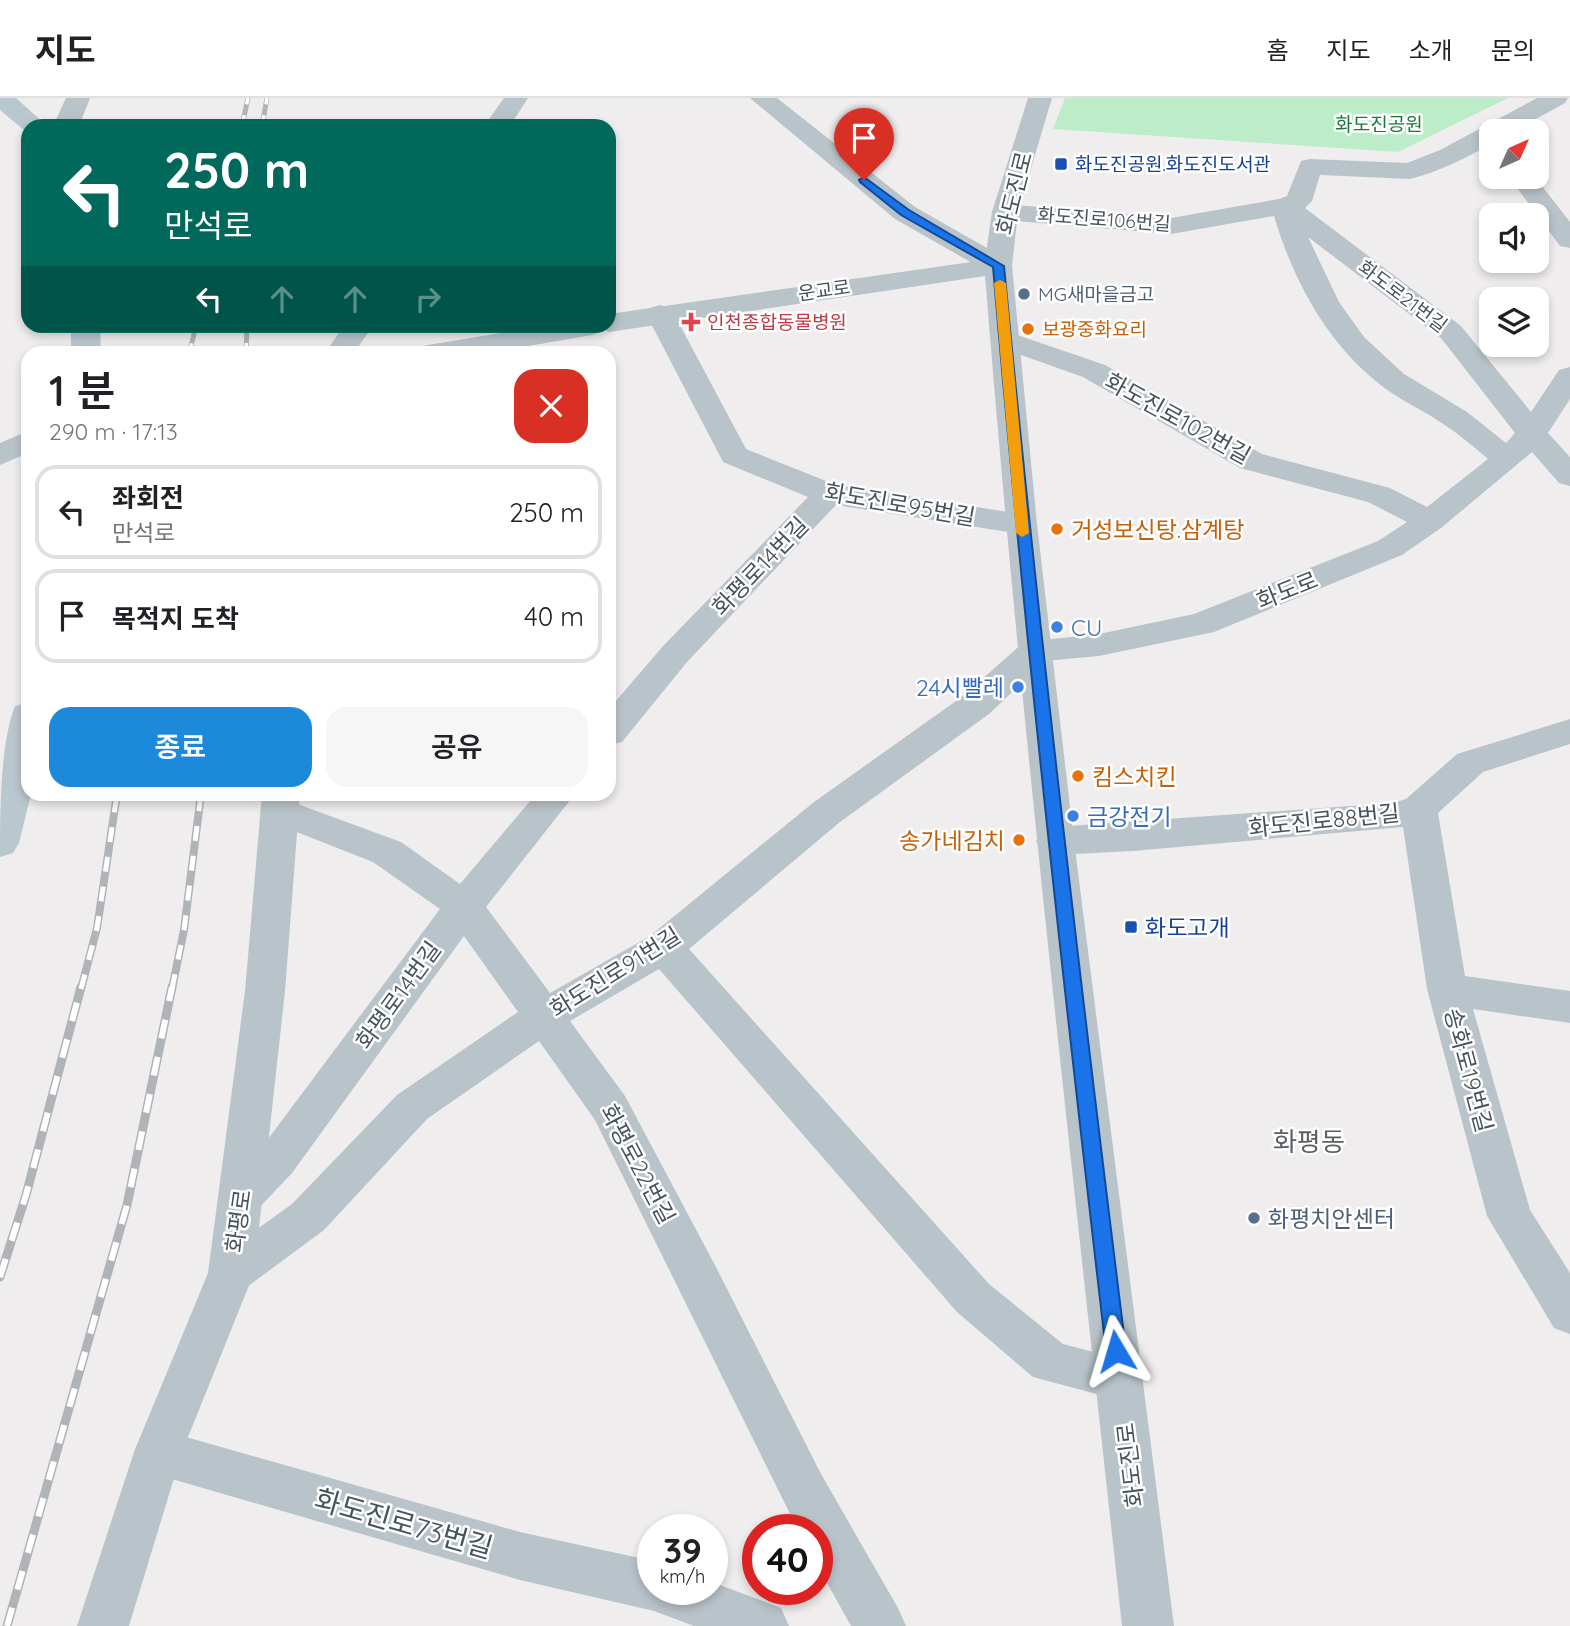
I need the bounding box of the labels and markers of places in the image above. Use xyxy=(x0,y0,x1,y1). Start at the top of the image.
pin xyxy=(834,108,894,180)
place label: 화도진공원.화도진도서관 xyxy=(1075,152,1271,176)
marker: 화도진공원.화도진도서관 xyxy=(1053,156,1069,172)
place label: MG새마을금고 xyxy=(1038,282,1154,306)
marker: MG새마을금고 xyxy=(1016,286,1032,302)
place label: 인천종합동물병원 xyxy=(707,310,847,334)
marker: 인천종합동물병원 xyxy=(681,312,701,332)
place label: 보광중화요리 xyxy=(1042,317,1147,341)
marker: 보광중화요리 xyxy=(1020,321,1036,337)
place label: 거성보신탕.삼계탕 xyxy=(1071,515,1244,544)
marker: 거성보신탕.삼계탕 xyxy=(1049,521,1065,537)
place label: CU xyxy=(1071,613,1102,642)
marker: CU xyxy=(1049,619,1065,635)
place label: 24시빨레 xyxy=(916,673,1004,702)
marker: 24시빨레 xyxy=(1010,679,1026,695)
place label: 킴스치킨 xyxy=(1092,762,1177,791)
marker: 킴스치킨 xyxy=(1070,768,1086,784)
place label: 금강전기 xyxy=(1087,802,1172,831)
marker: 금강전기 xyxy=(1065,808,1081,824)
place label: 송가네김치 xyxy=(899,826,1005,855)
marker: 송가네김치 xyxy=(1011,832,1027,848)
place label: 화도고개 xyxy=(1145,913,1230,942)
marker: 화도고개 xyxy=(1123,919,1139,935)
place label: 화평치안센터 xyxy=(1268,1204,1395,1233)
marker: 화평치안센터 xyxy=(1246,1210,1262,1226)

